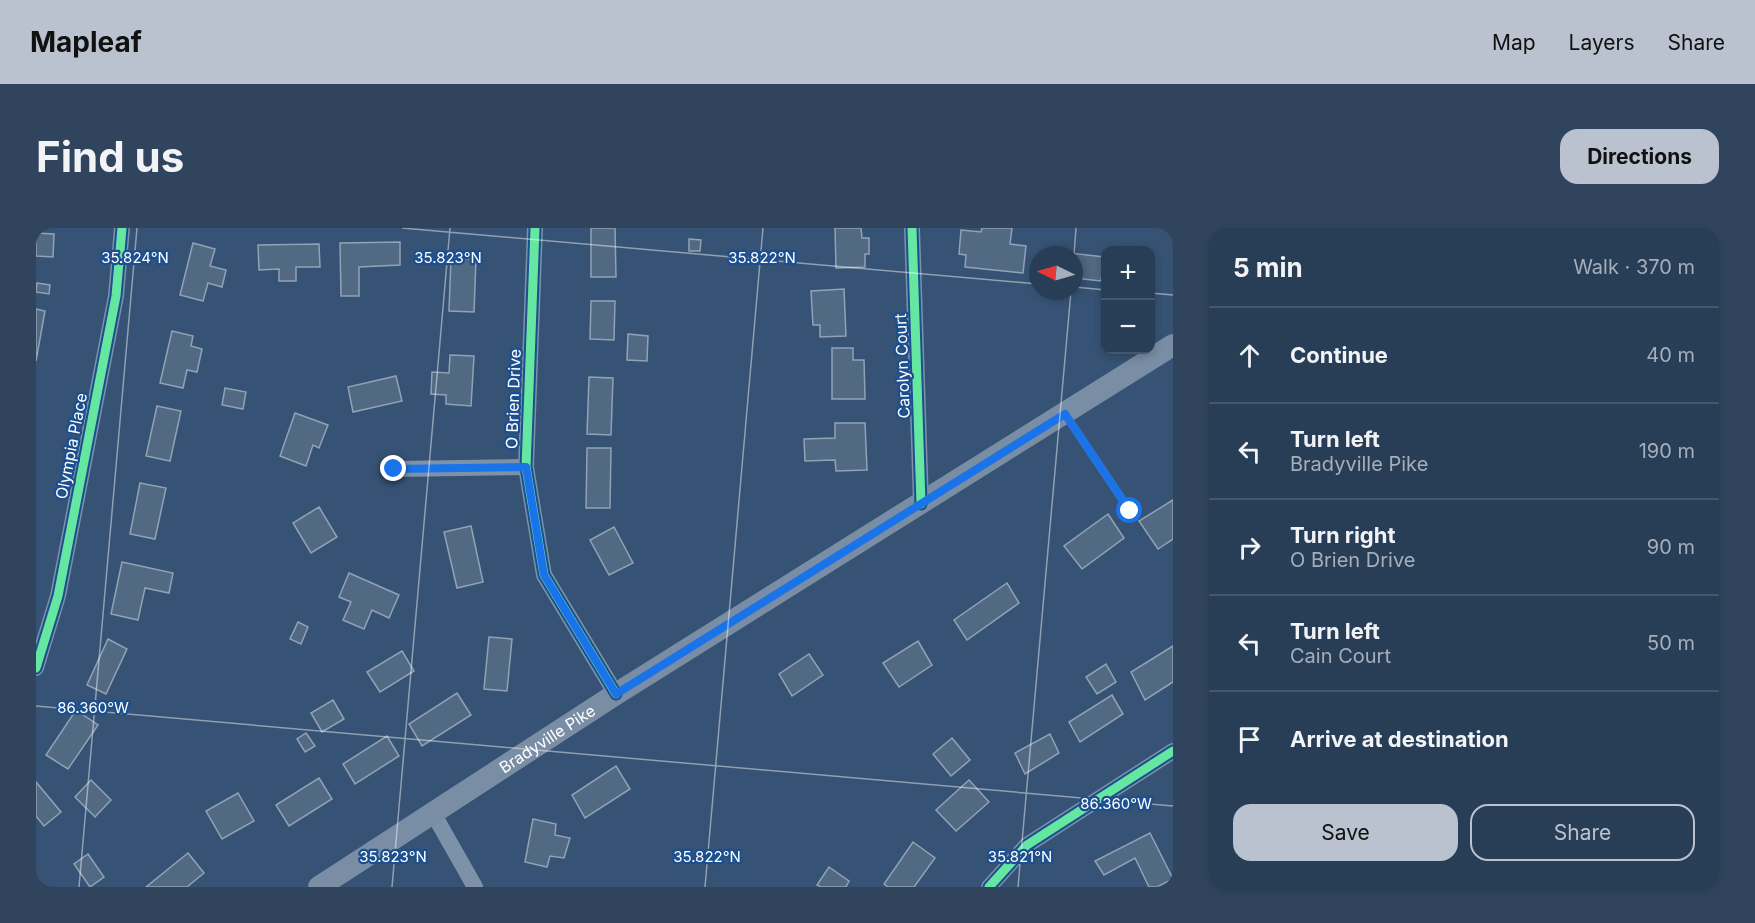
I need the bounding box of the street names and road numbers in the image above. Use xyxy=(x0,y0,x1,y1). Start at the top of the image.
street label: Carolyn Court xyxy=(890,313,914,419)
street label: O Brien Drive xyxy=(501,349,525,449)
street label: Olympia Place xyxy=(51,391,91,501)
street label: Bradyville Pike xyxy=(495,700,599,777)

